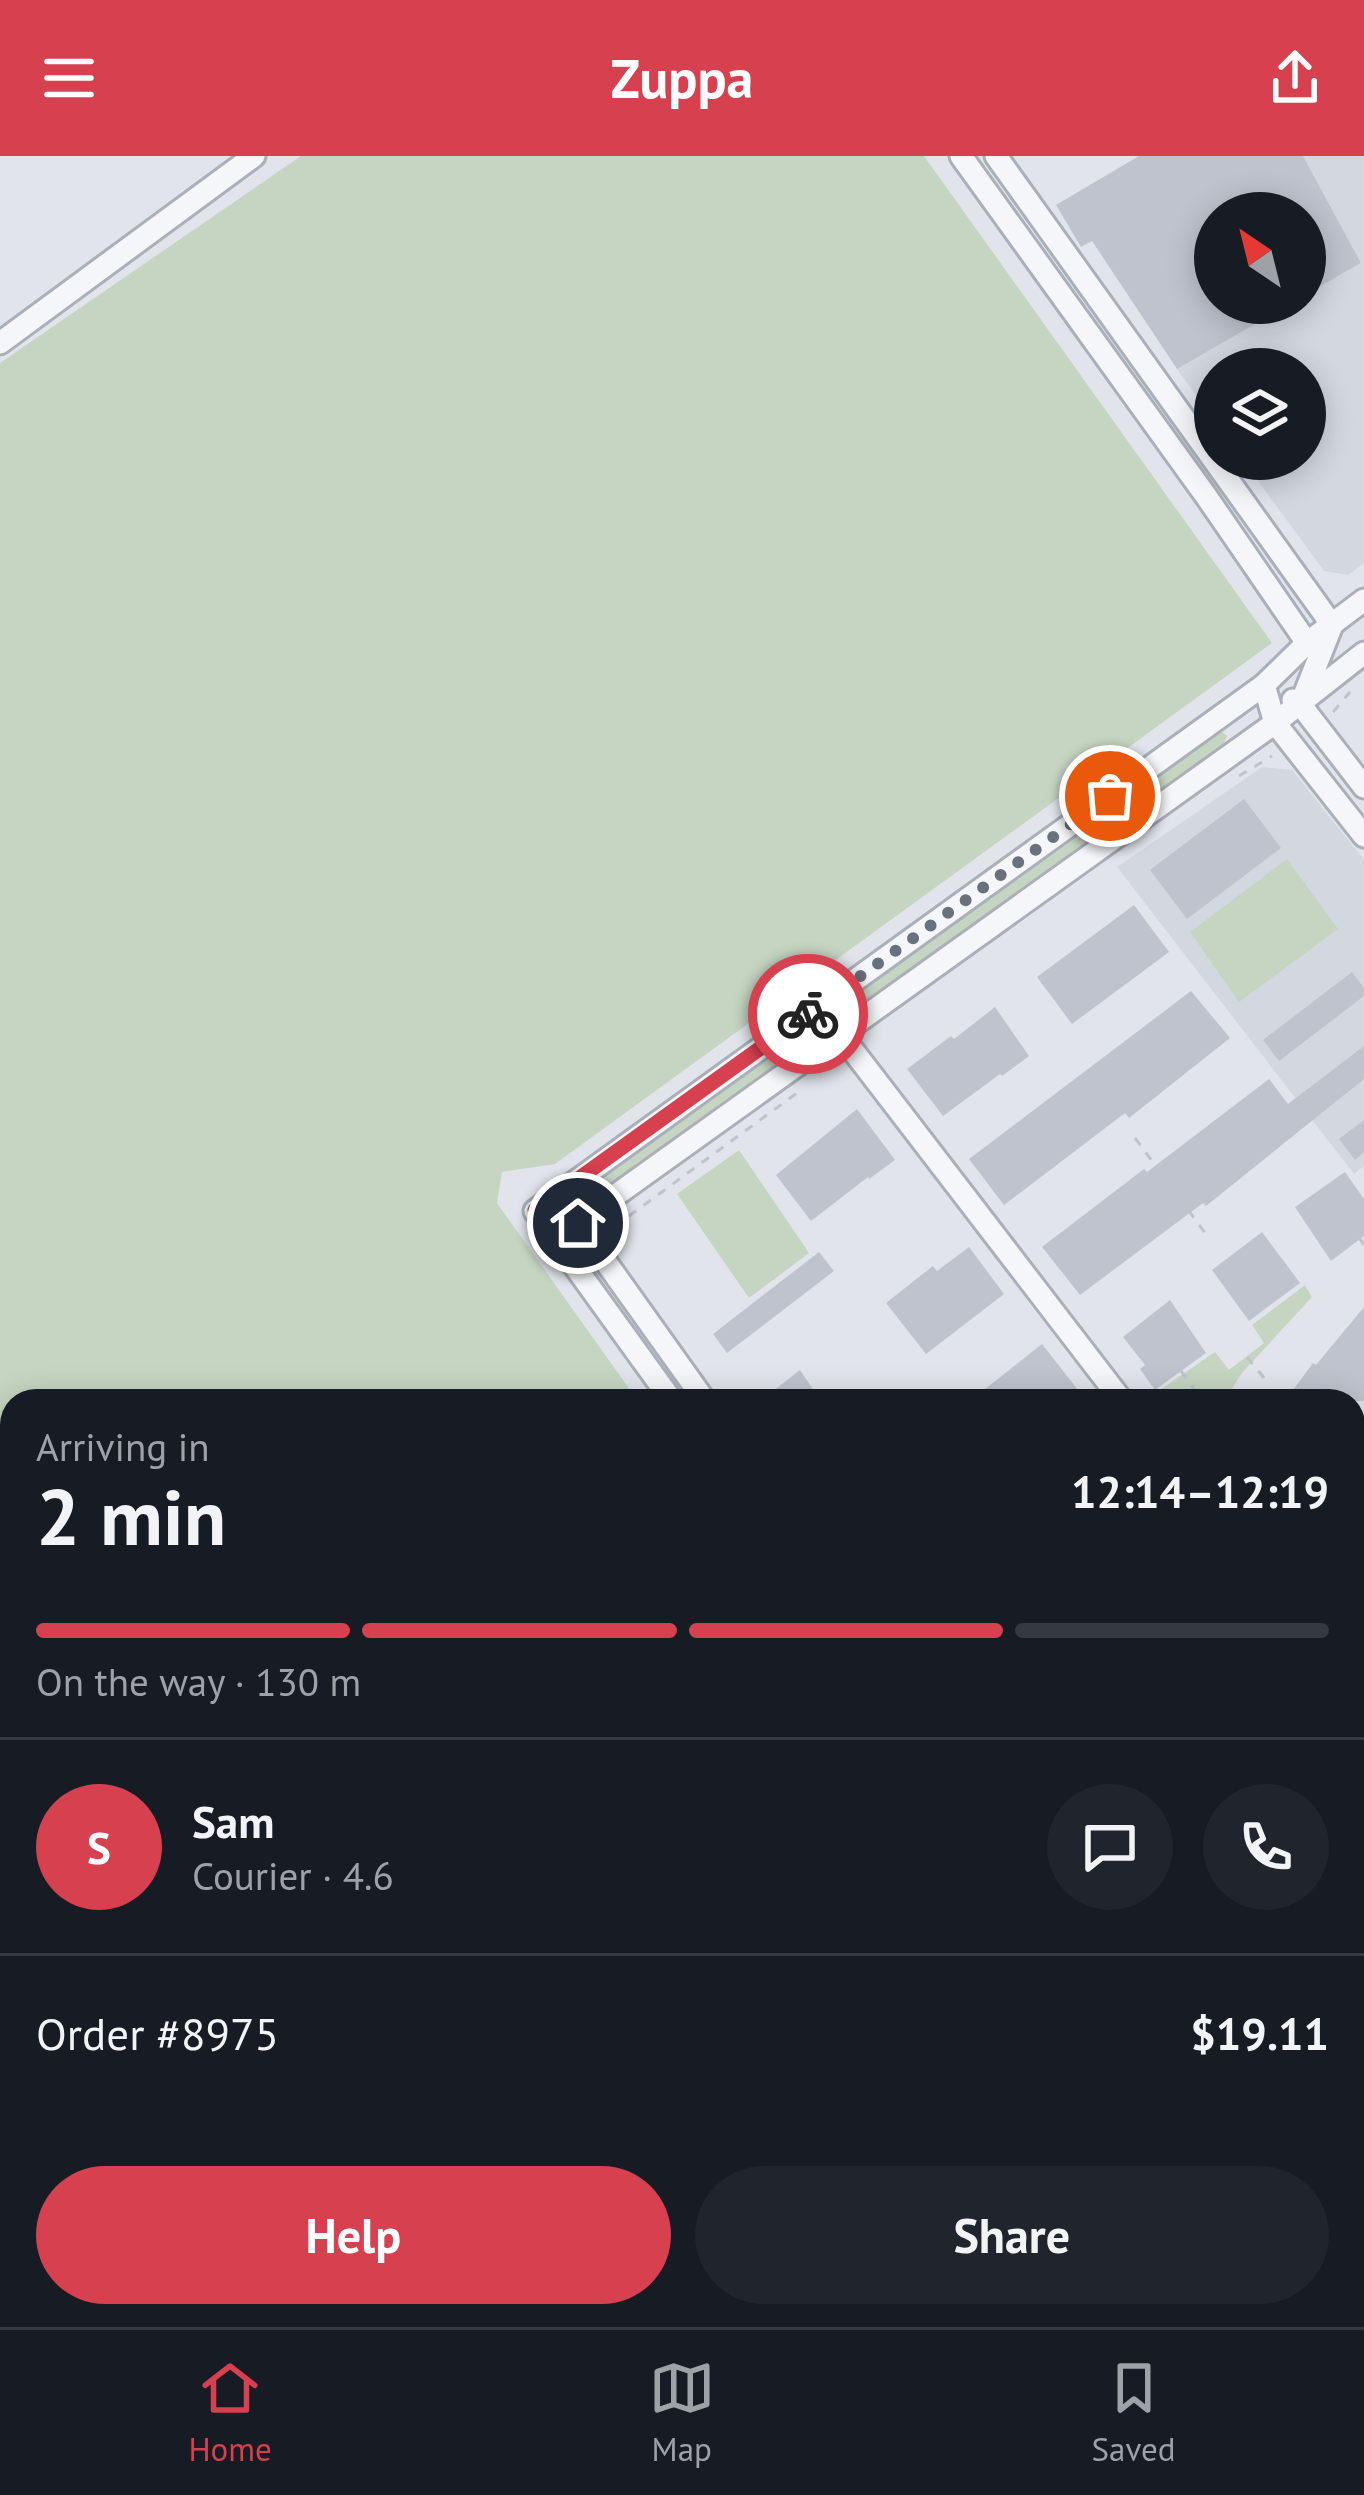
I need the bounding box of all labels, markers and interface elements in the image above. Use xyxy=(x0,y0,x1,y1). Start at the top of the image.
text: Zuppa xyxy=(611,43,753,113)
icon: menu xyxy=(36,45,102,111)
icon: share xyxy=(1262,45,1328,111)
north arrow xyxy=(1194,192,1326,324)
map controls xyxy=(1194,192,1326,480)
button: layers xyxy=(1194,348,1326,480)
pin xyxy=(1059,745,1161,847)
icon: bag xyxy=(1077,763,1143,829)
courier xyxy=(748,954,868,1074)
icon: bike xyxy=(775,981,841,1047)
pin xyxy=(527,1172,629,1274)
icon: home xyxy=(545,1190,611,1256)
text: Arriving in xyxy=(36,1421,210,1472)
text: 12:14–12:19 xyxy=(1071,1462,1329,1520)
text: 2 min xyxy=(36,1466,226,1567)
text: On the way · 130 m xyxy=(36,1656,361,1707)
button: chat xyxy=(1047,1784,1173,1910)
button: phone xyxy=(1203,1784,1329,1910)
text: Sam xyxy=(192,1792,274,1850)
text: S xyxy=(87,1818,111,1876)
text: Courier · 4.6 xyxy=(192,1850,394,1901)
text: Order #8975 xyxy=(36,2004,279,2062)
text: $19.11 xyxy=(1190,2004,1329,2062)
button: Help xyxy=(36,2166,671,2304)
button: Share xyxy=(695,2166,1329,2304)
tab: Home xyxy=(188,2355,272,2470)
tab: Map xyxy=(649,2355,715,2470)
tab: Saved xyxy=(1092,2355,1176,2470)

